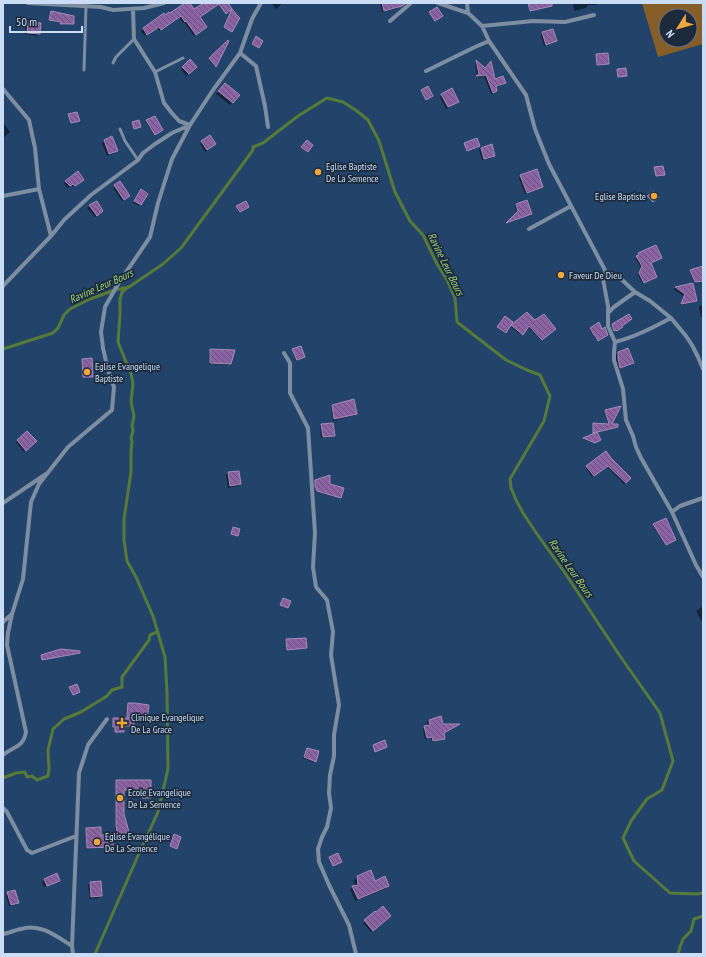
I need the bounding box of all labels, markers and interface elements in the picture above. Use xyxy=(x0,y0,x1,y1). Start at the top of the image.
scale bar xyxy=(10,8,82,34)
north arrow xyxy=(658,8,698,48)
text: 50 m xyxy=(16,14,37,29)
text: N xyxy=(663,27,677,41)
place label: Eglise Baptiste De La Semence xyxy=(326,160,379,185)
marker: Eglise Baptiste De La Semence xyxy=(313,167,323,177)
place label: Eglise Baptiste xyxy=(595,190,646,203)
marker: Eglise Baptiste xyxy=(649,191,659,201)
water label: Ravine Leur Bours xyxy=(425,230,468,299)
water label: Ravine Leur Bours xyxy=(67,265,136,306)
place label: Faveur De Dieu xyxy=(569,269,622,282)
marker: Faveur De Dieu xyxy=(556,270,566,280)
place label: Eglise Evangelique Baptiste xyxy=(95,360,160,385)
marker: Eglise Evangelique Baptiste xyxy=(82,367,92,377)
water label: Ravine Leur Bours xyxy=(546,536,597,601)
place label: Clinique Evangelique De La Grace xyxy=(131,711,204,736)
marker: Clinique Evangelique De La Grace xyxy=(116,717,128,729)
place label: Ecole Evangelique De La Semence xyxy=(128,786,191,811)
marker: Ecole Evangelique De La Semence xyxy=(115,793,125,803)
place label: Eglise Evangélique De La Semence xyxy=(105,830,170,855)
marker: Eglise Evangélique De La Semence xyxy=(92,837,102,847)

